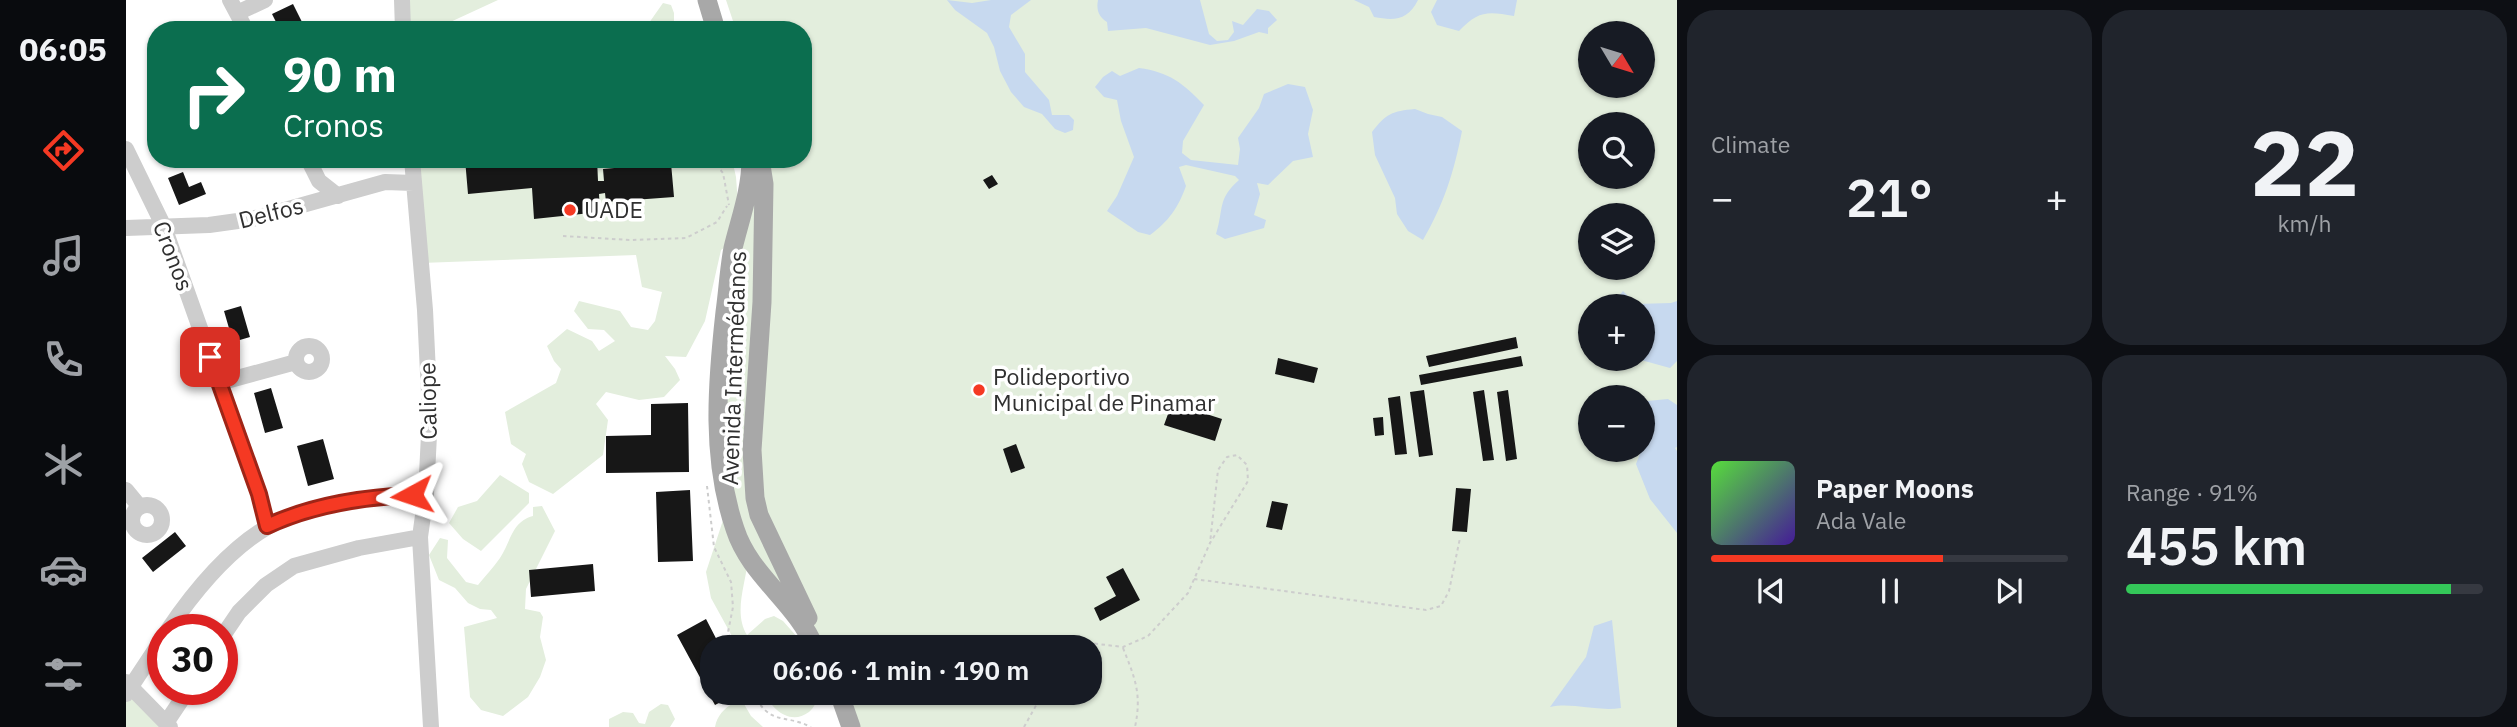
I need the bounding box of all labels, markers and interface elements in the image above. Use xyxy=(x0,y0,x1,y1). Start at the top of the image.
north arrow xyxy=(1578,21,1656,98)
map controls xyxy=(1578,21,1655,462)
text: 06:05 xyxy=(19,28,107,70)
text: 90 m xyxy=(283,42,397,105)
icon: right xyxy=(168,49,259,140)
text: 22 xyxy=(2250,103,2359,221)
text: Cronos xyxy=(283,104,384,146)
button: search xyxy=(1578,112,1655,189)
icon: directions xyxy=(39,126,88,175)
text: Climate xyxy=(1711,129,1790,159)
text: 21° xyxy=(1846,164,1933,231)
text: − xyxy=(1711,173,1734,222)
text: + xyxy=(2045,173,2068,222)
street label: Delfos xyxy=(235,190,306,235)
place label: UADE xyxy=(584,194,643,224)
marker: UADE xyxy=(562,202,578,218)
button: layers xyxy=(1578,203,1655,280)
text: km/h xyxy=(2277,208,2332,238)
street label: Cronos xyxy=(147,216,201,295)
icon: music xyxy=(39,231,88,280)
street label: Avenida Intermédanos xyxy=(714,250,752,486)
button: + xyxy=(1578,294,1655,371)
pin xyxy=(180,327,240,387)
icon: phone xyxy=(39,335,88,384)
icon: arrive xyxy=(191,338,229,376)
place label: Polideportivo Municipal de Pinamar xyxy=(993,361,1216,417)
street label: Caliope xyxy=(411,362,443,440)
marker: Polideportivo Municipal de Pinamar xyxy=(971,382,987,398)
button: − xyxy=(1578,385,1655,462)
icon: climate xyxy=(39,440,88,489)
position arrow xyxy=(375,458,449,532)
text: Paper Moons xyxy=(1816,471,1974,505)
text: Range · 91% xyxy=(2126,477,2258,507)
text: Ada Vale xyxy=(1816,505,1906,535)
text: 455 km xyxy=(2126,512,2307,579)
icon: car xyxy=(39,545,88,594)
icon: previous xyxy=(1752,572,1790,610)
icon: pause xyxy=(1871,572,1909,610)
icon: next xyxy=(1990,572,2028,610)
speed limit sign: 30 xyxy=(147,614,238,705)
icon: filters xyxy=(39,650,88,699)
text: 06:06 · 1 min · 190 m xyxy=(773,653,1029,687)

